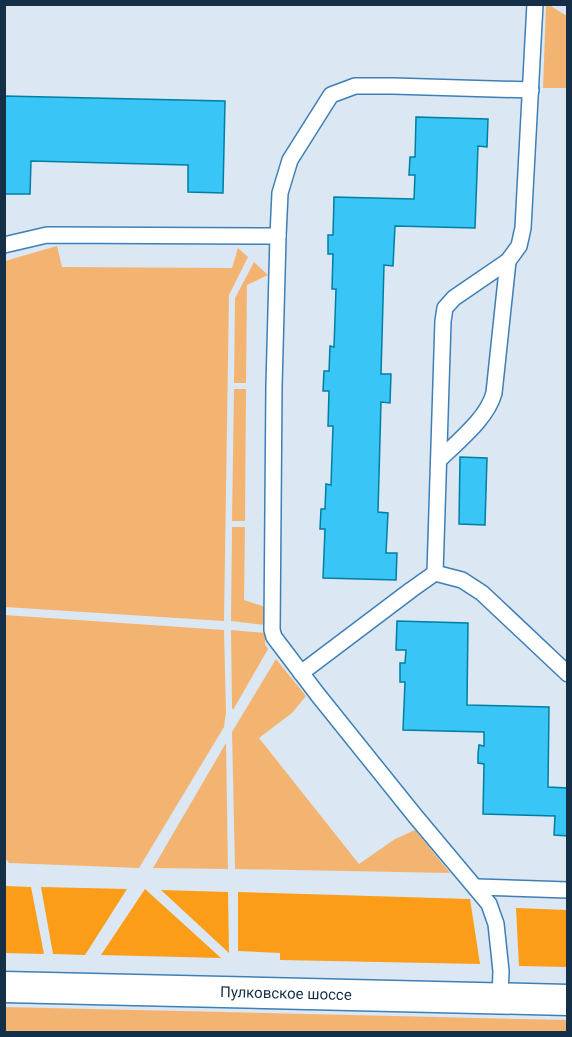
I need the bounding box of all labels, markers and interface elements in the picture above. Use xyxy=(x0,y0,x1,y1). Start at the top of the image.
street label: Пулковское шоссе xyxy=(220,983,352,1004)

